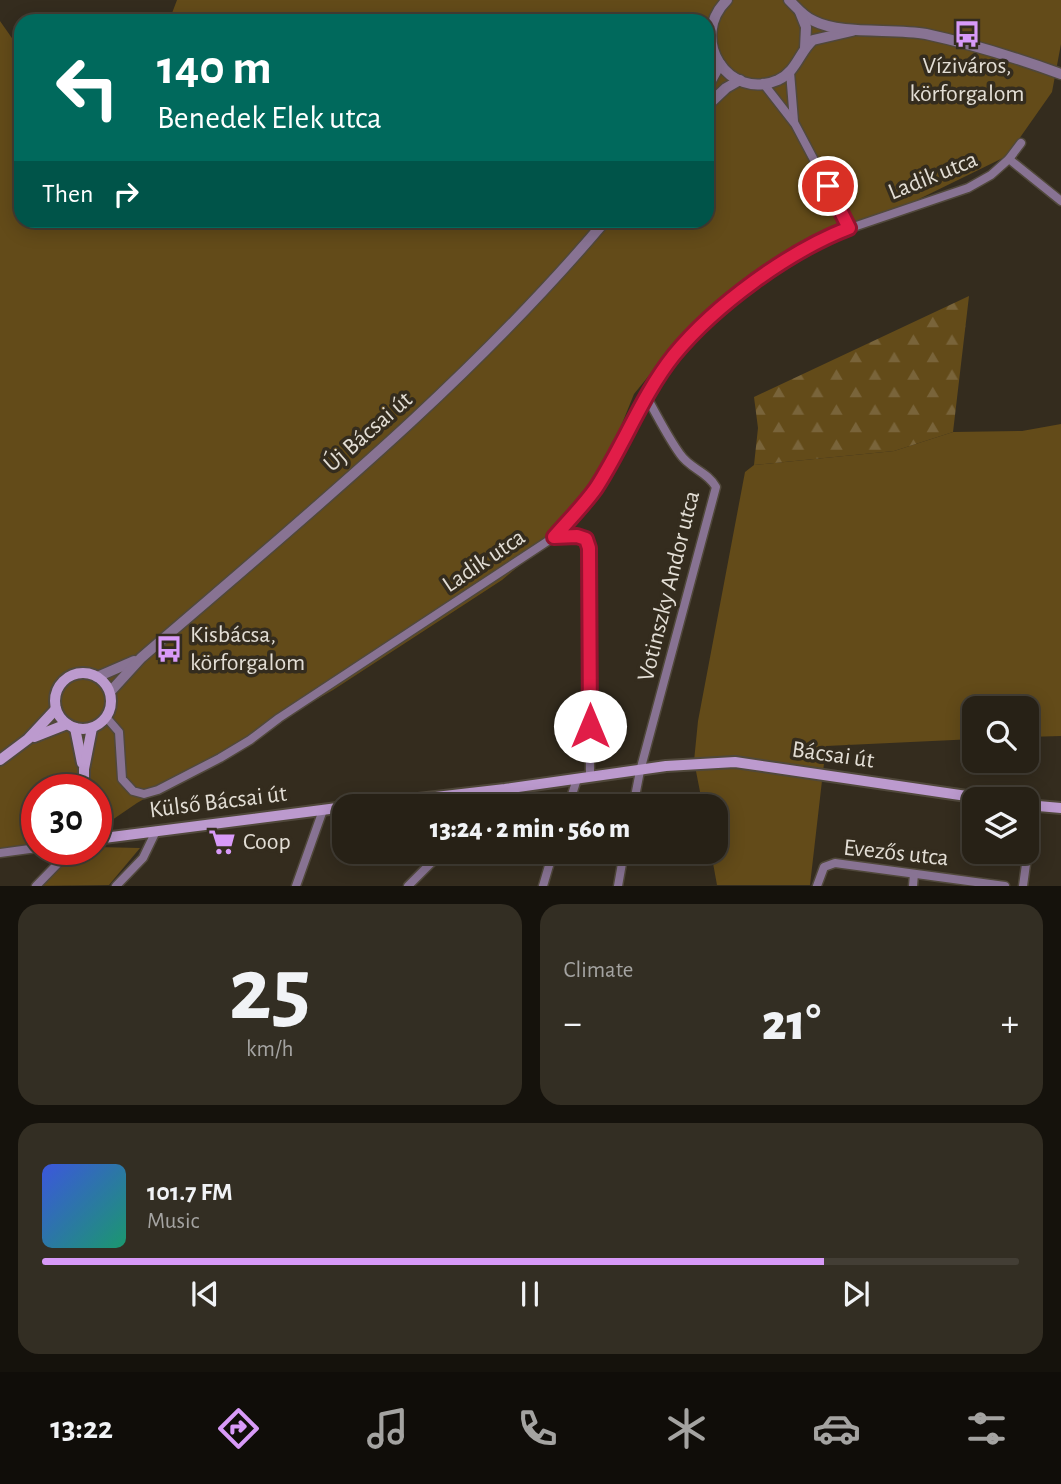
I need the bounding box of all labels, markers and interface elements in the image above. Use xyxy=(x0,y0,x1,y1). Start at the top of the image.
bus stop icon: Víziváros, körforgalom xyxy=(952,19,982,49)
icon: left xyxy=(42,42,133,133)
text: 140 m xyxy=(157,44,272,93)
place label: Víziváros, körforgalom xyxy=(909,54,1025,106)
text: Benedek Elek utca xyxy=(157,102,382,134)
street label: Ladik utca xyxy=(885,147,981,205)
pin xyxy=(798,156,858,216)
icon: arrive xyxy=(809,167,847,205)
icon: right xyxy=(107,175,145,213)
text: Then xyxy=(42,181,93,207)
street label: Új Bácsai út xyxy=(318,386,417,477)
street label: Votinszky Andor utca xyxy=(634,488,704,684)
street label: Ladik utca xyxy=(438,525,530,597)
place label: Kisbácsa, körforgalom xyxy=(190,623,305,675)
bus stop icon: Kisbácsa, körforgalom xyxy=(154,634,184,664)
position arrow xyxy=(553,689,627,763)
map controls xyxy=(962,696,1039,864)
button: search xyxy=(962,696,1039,773)
street label: Bácsai út xyxy=(790,737,876,773)
speed limit sign: 30 xyxy=(21,774,112,865)
street label: Külső Bácsai út xyxy=(148,782,288,822)
button: layers xyxy=(962,787,1039,864)
text: 13:24 · 2 min · 560 m xyxy=(430,816,630,842)
supermarket icon: Coop xyxy=(207,827,237,857)
place label: Coop xyxy=(243,830,291,854)
street label: Evezős utca xyxy=(842,836,950,870)
text: 25 xyxy=(229,945,311,1036)
text: Climate xyxy=(564,959,633,982)
text: 21° xyxy=(762,997,821,1049)
text: − xyxy=(564,1005,582,1043)
text: + xyxy=(1001,1005,1019,1043)
text: km/h xyxy=(246,1038,293,1061)
text: 101.7 FM xyxy=(147,1179,233,1205)
text: Music xyxy=(147,1210,199,1233)
icon: previous xyxy=(186,1275,224,1313)
icon: pause xyxy=(511,1275,549,1313)
icon: next xyxy=(837,1275,875,1313)
icon: directions xyxy=(214,1404,263,1453)
icon: music xyxy=(363,1404,412,1453)
icon: phone xyxy=(513,1404,562,1453)
icon: climate xyxy=(662,1404,711,1453)
icon: car xyxy=(812,1404,861,1453)
icon: filters xyxy=(962,1404,1011,1453)
text: 13:22 xyxy=(50,1412,113,1444)

